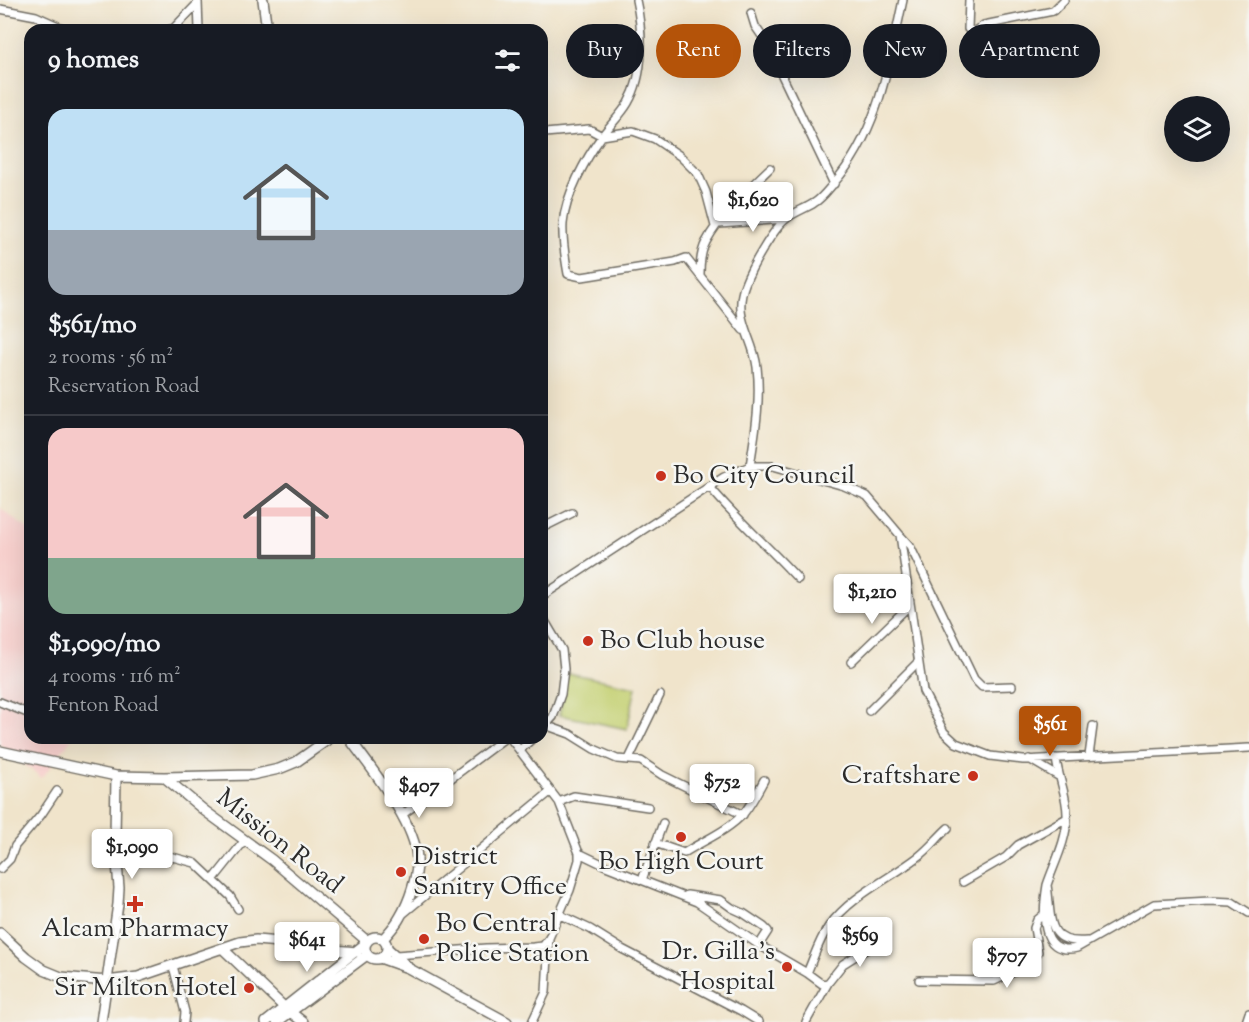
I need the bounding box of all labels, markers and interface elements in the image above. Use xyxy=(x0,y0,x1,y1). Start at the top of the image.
chip: Buy xyxy=(566,24,644,78)
chip: Rent xyxy=(656,24,741,78)
chip: Filters xyxy=(753,24,851,78)
chip: New xyxy=(863,24,947,78)
chip: Apartment xyxy=(959,24,1100,78)
text: 9 homes xyxy=(48,42,139,79)
icon: filters xyxy=(491,44,524,77)
map controls xyxy=(1164,96,1230,162)
button: layers xyxy=(1164,96,1230,162)
icon: home xyxy=(232,148,340,256)
pin: $1,620 xyxy=(704,182,802,233)
text: $1,620 xyxy=(727,187,779,216)
text: $561/mo xyxy=(48,307,137,344)
text: 2 rooms · 56 m² xyxy=(48,344,173,373)
text: Reservation Road xyxy=(48,373,200,402)
place label: Bo City Council xyxy=(673,458,855,495)
icon: home xyxy=(232,467,340,575)
marker: Bo City Council xyxy=(654,469,668,483)
pin: $1,210 xyxy=(823,574,921,625)
text: $1,210 xyxy=(848,579,897,608)
place label: Bo Club house xyxy=(600,623,765,660)
text: $1,090/mo xyxy=(48,626,161,663)
marker: Bo Club house xyxy=(581,634,595,648)
text: 4 rooms · 116 m² xyxy=(48,663,181,692)
text: Fenton Road xyxy=(48,692,159,721)
pin: $561 xyxy=(1014,706,1086,757)
text: $561 xyxy=(1033,711,1067,740)
place label: Craftshare xyxy=(842,758,961,795)
pin: $752 xyxy=(686,764,758,815)
pin: $407 xyxy=(383,768,455,819)
text: $752 xyxy=(704,769,740,798)
marker: Craftshare xyxy=(966,769,980,783)
text: $407 xyxy=(398,773,440,802)
street label: Mission Road xyxy=(208,780,351,904)
pin: $1,090 xyxy=(83,829,181,880)
marker: Bo High Court xyxy=(674,830,688,844)
text: $1,090 xyxy=(106,834,158,863)
place label: District Sanitry Office xyxy=(413,839,567,906)
place label: Bo High Court xyxy=(598,844,764,881)
marker: District Sanitry Office xyxy=(394,865,408,879)
marker: Alcam Pharmacy xyxy=(128,897,142,911)
place label: Bo Central Police Station xyxy=(436,906,589,973)
place label: Alcam Pharmacy xyxy=(41,911,229,948)
pin: $569 xyxy=(824,917,896,968)
pin: $641 xyxy=(271,922,343,973)
text: $569 xyxy=(841,922,879,951)
text: $641 xyxy=(288,927,326,956)
marker: Bo Central Police Station xyxy=(417,932,431,946)
place label: Dr. Gilla's Hospital xyxy=(662,934,775,1001)
pin: $707 xyxy=(971,938,1043,989)
text: $707 xyxy=(987,943,1027,972)
marker: Dr. Gilla's Hospital xyxy=(780,960,794,974)
place label: Sir Milton Hotel xyxy=(54,970,237,1007)
marker: Sir Milton Hotel xyxy=(242,981,256,995)

